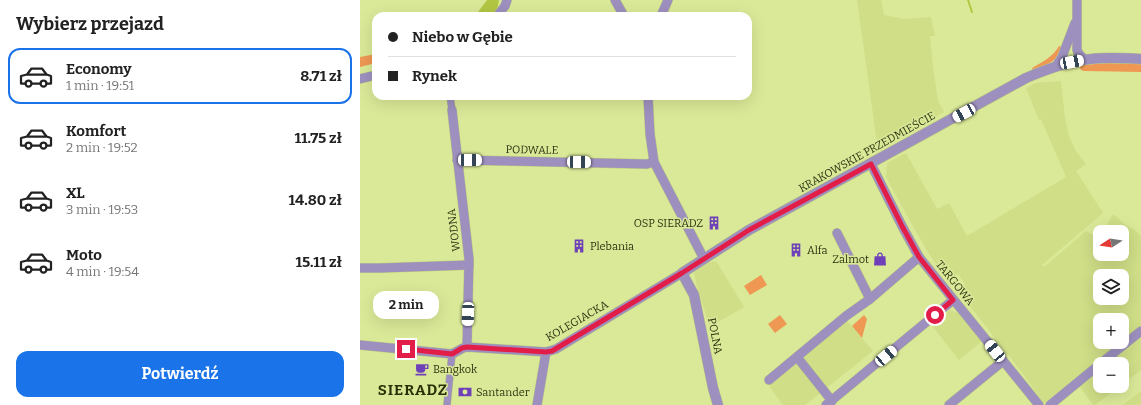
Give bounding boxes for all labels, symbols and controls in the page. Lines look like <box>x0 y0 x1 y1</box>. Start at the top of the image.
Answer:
text: Wybierz przejazd <box>16 13 164 35</box>
text: Niebo w Gębie <box>412 28 513 46</box>
car <box>1059 54 1085 70</box>
icon: car <box>18 58 54 94</box>
text: Economy <box>66 60 132 78</box>
text: 8.71 zł <box>300 67 342 85</box>
text: Rynek <box>412 67 457 85</box>
text: 1 min · 19:51 <box>66 78 134 93</box>
car <box>951 102 977 124</box>
street label: KRAKOWSKIE PRZEDMIEŚCIE <box>796 108 938 195</box>
icon: car <box>18 120 54 156</box>
text: Komfort <box>66 122 126 140</box>
text: 11.75 zł <box>294 129 342 147</box>
text: 2 min · 19:52 <box>66 140 138 155</box>
street label: PODWALE <box>506 143 559 157</box>
car <box>458 154 482 166</box>
car <box>567 156 591 168</box>
icon: car <box>18 182 54 218</box>
text: XL <box>66 184 85 202</box>
text: 14.80 zł <box>289 191 342 209</box>
text: 3 min · 19:53 <box>66 202 138 217</box>
street label: WODNA <box>445 208 463 252</box>
building icon: OSP SIERADZ <box>706 215 722 231</box>
place label: OSP SIERADZ <box>634 217 703 230</box>
north arrow <box>1093 225 1129 261</box>
map controls <box>1093 225 1129 393</box>
building icon: Plebania <box>571 238 587 254</box>
place label: Plebania <box>590 240 634 253</box>
building icon: Alfa <box>788 242 804 258</box>
icon: car <box>18 244 54 280</box>
place label: Alfa <box>807 244 828 257</box>
text: Moto <box>66 246 102 264</box>
shop icon: Zalmot <box>872 251 888 267</box>
text: 15.11 zł <box>296 253 342 271</box>
place label: Zalmot <box>832 253 869 266</box>
street label: TARGOWA <box>933 258 977 308</box>
text: 4 min · 19:54 <box>66 264 139 279</box>
button: layers <box>1093 269 1129 305</box>
callout: 2 min <box>373 291 439 319</box>
text: 2 min <box>389 297 423 312</box>
street label: KOLEGIACKA <box>544 298 611 344</box>
car <box>462 302 474 326</box>
route start <box>926 306 944 324</box>
button: + <box>1093 313 1129 349</box>
street label: POLNA <box>705 317 725 356</box>
car <box>983 338 1007 364</box>
route end <box>397 340 415 358</box>
car <box>873 344 899 368</box>
button: Potwierdź <box>16 351 344 397</box>
button: − <box>1093 357 1129 393</box>
cafe icon: Bangkok <box>414 361 430 377</box>
place label: Bangkok <box>433 363 478 376</box>
district label: SIERADZ <box>378 381 448 399</box>
bank icon: Santander <box>457 384 473 400</box>
place label: Santander <box>476 386 530 399</box>

